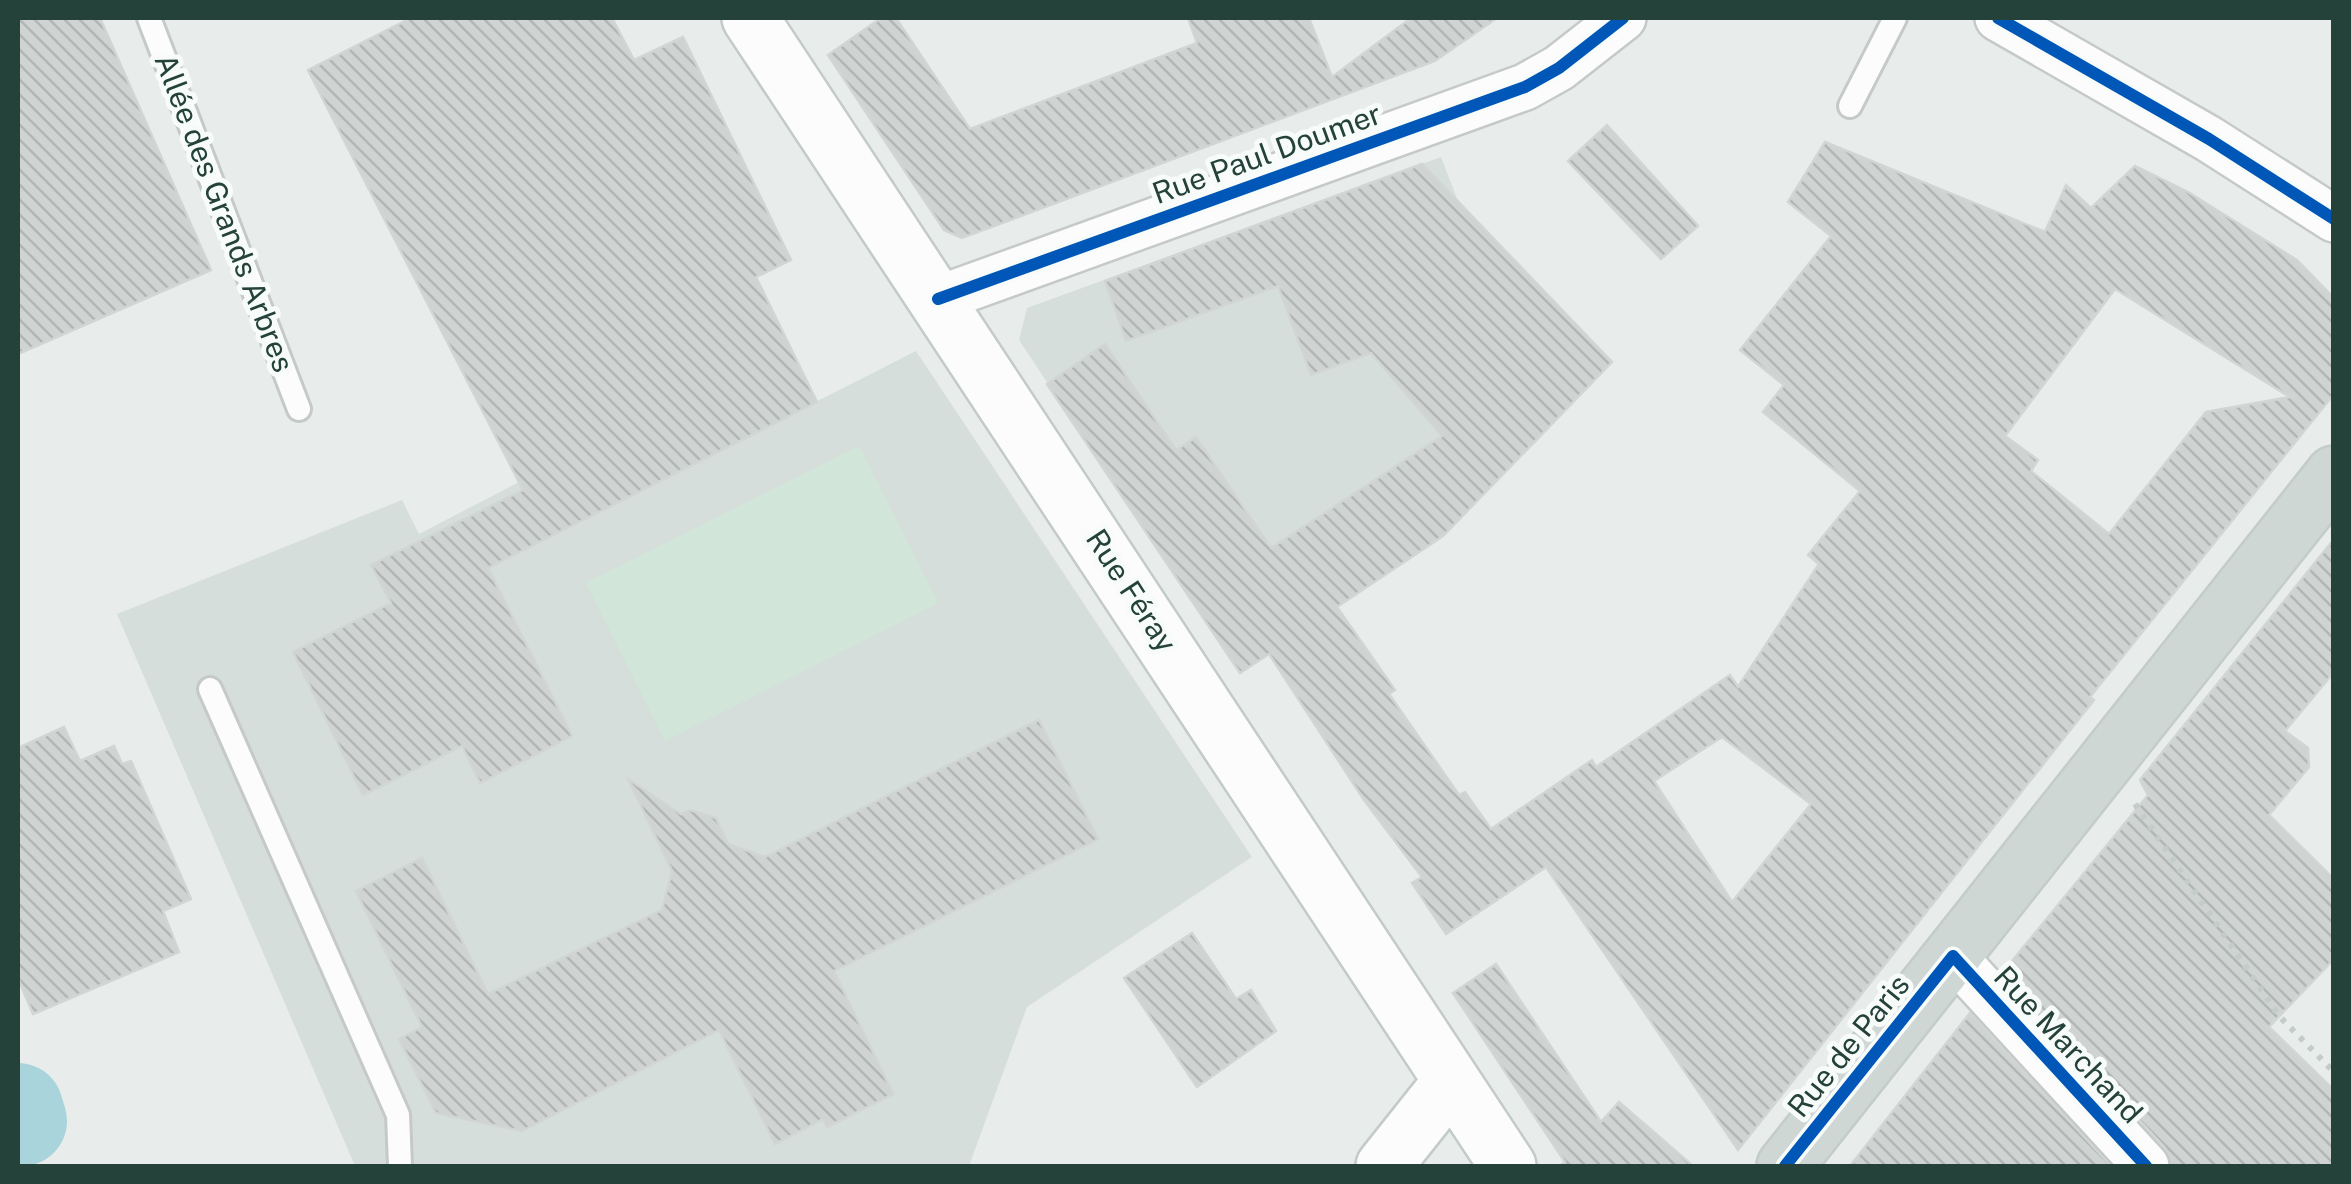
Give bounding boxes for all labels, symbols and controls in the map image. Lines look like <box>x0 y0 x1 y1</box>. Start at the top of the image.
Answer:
street label: Allée des Grands Arbres <box>148 48 302 377</box>
street label: Rue Paul Doumer <box>1147 95 1386 211</box>
street label: Rue Féray <box>1079 522 1185 659</box>
street label: Rue Marchand <box>1987 958 2151 1130</box>
street label: Rue de Paris <box>1780 967 1917 1124</box>

